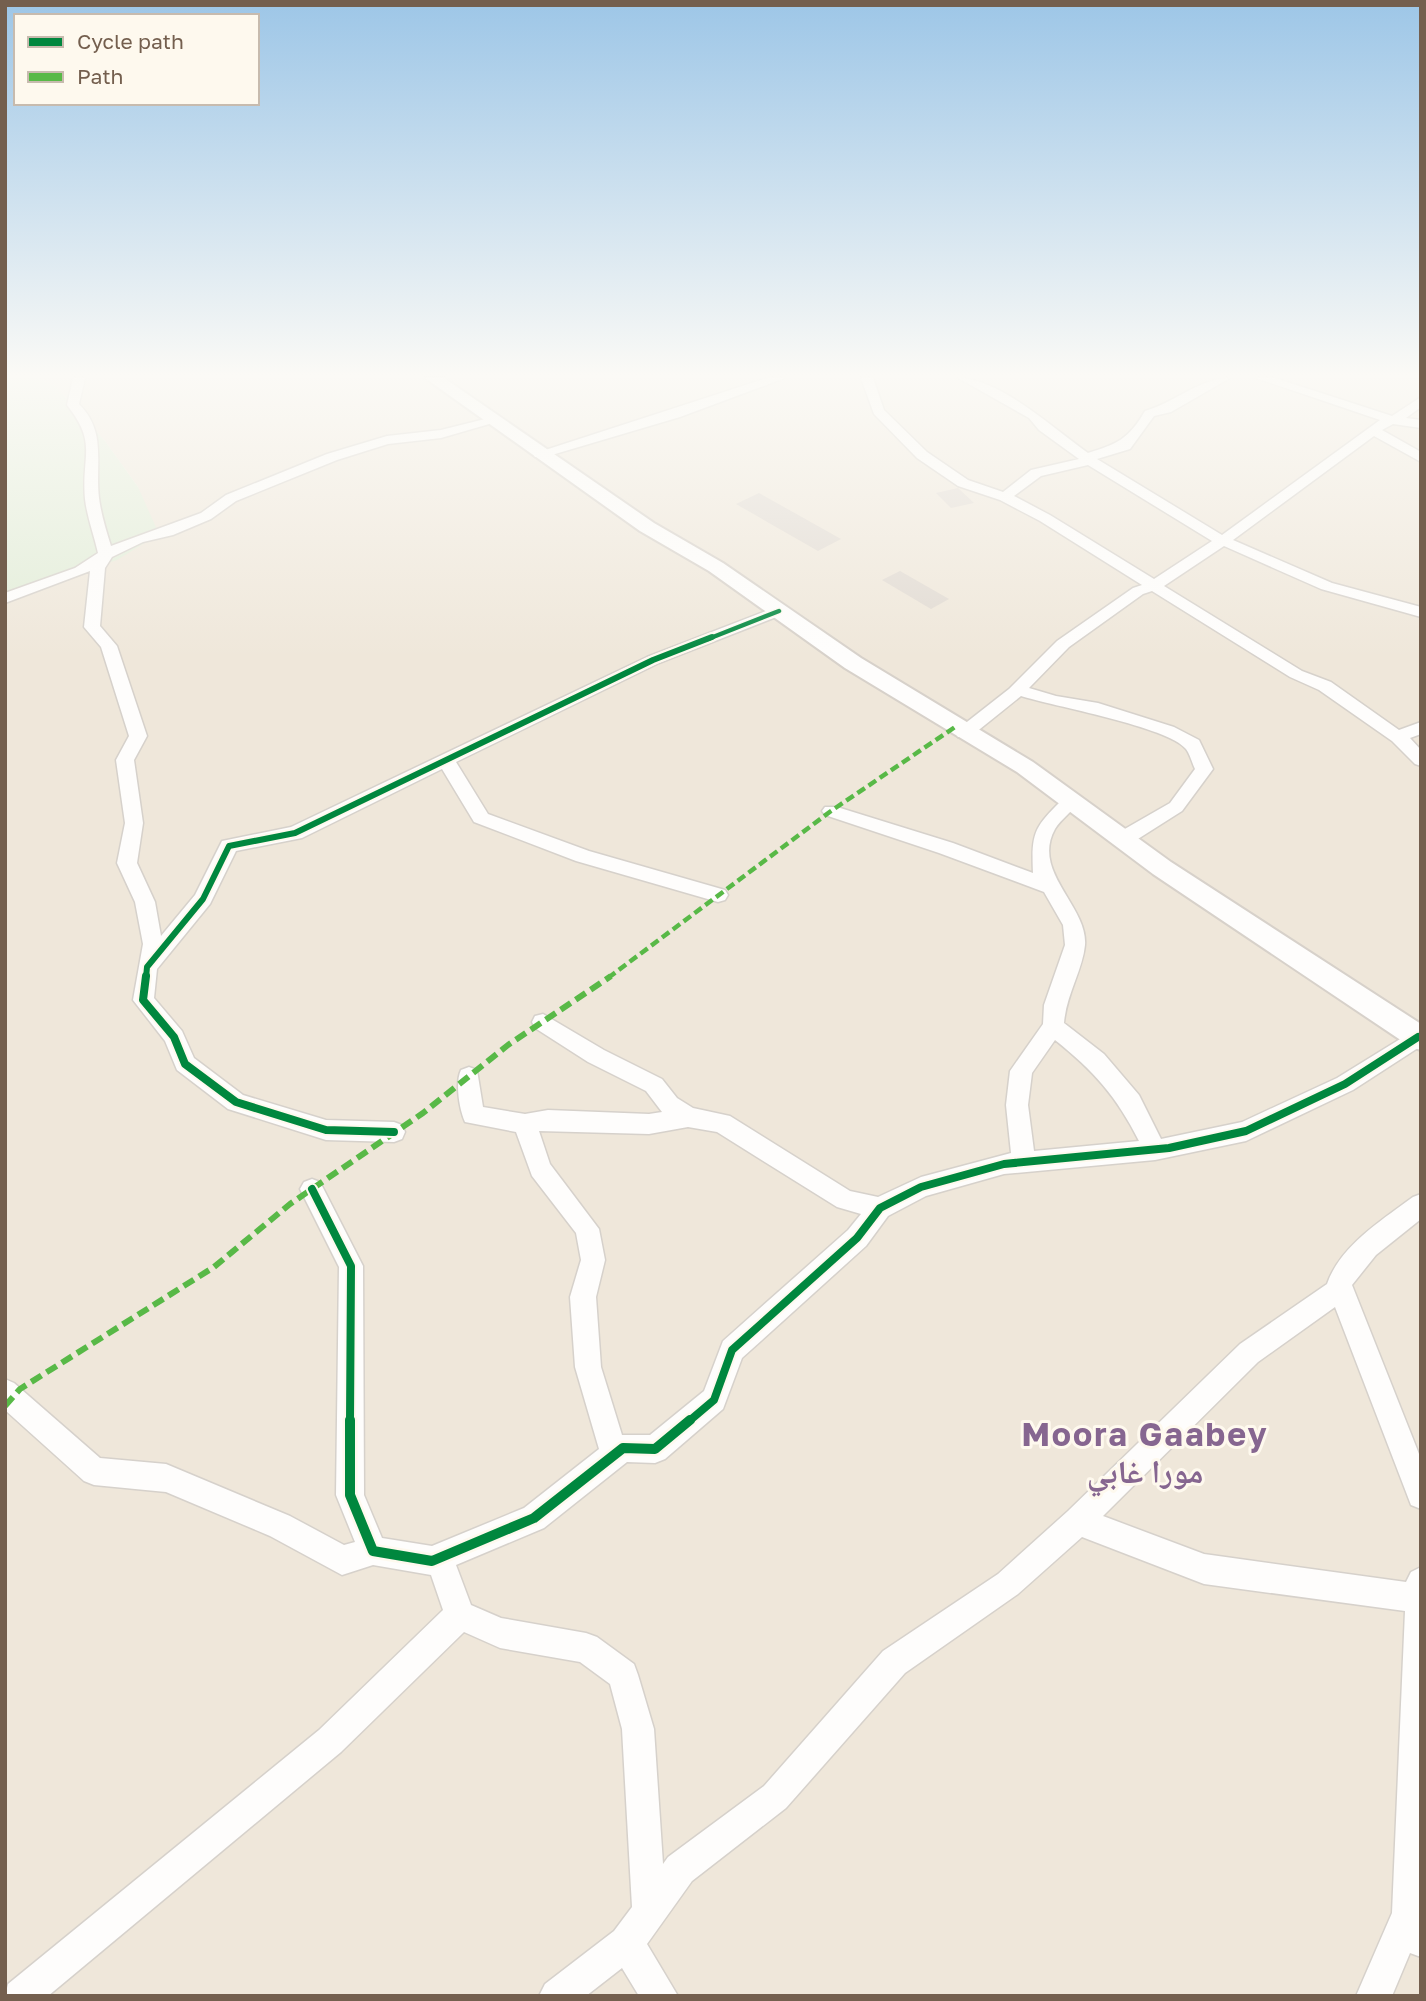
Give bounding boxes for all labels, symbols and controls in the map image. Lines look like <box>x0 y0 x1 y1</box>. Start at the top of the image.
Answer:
legend <box>14 14 259 105</box>
text: Cycle path <box>77 28 184 54</box>
text: Path <box>77 63 124 89</box>
district label: Moora Gaabey مورا غابي <box>1021 1415 1269 1497</box>

